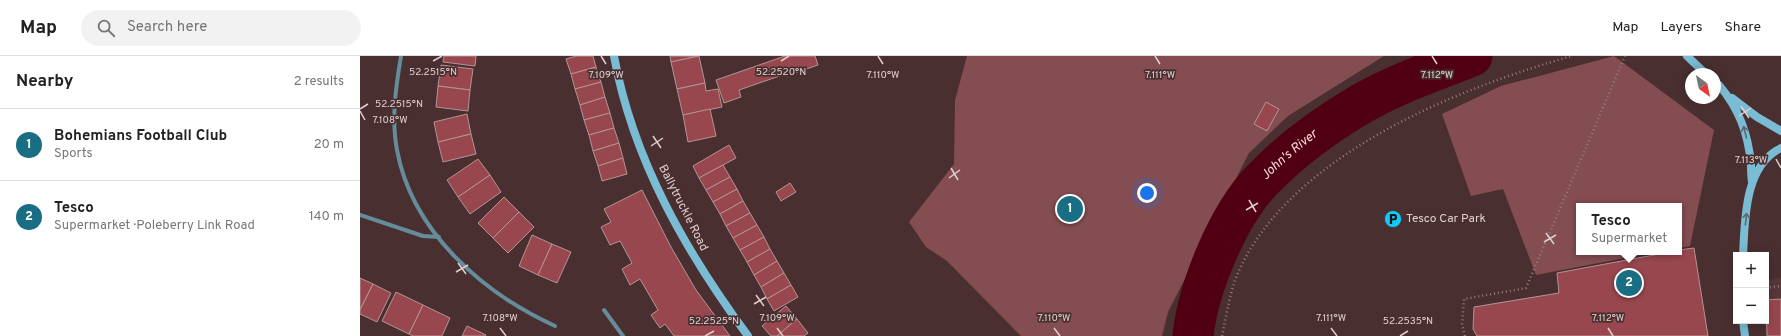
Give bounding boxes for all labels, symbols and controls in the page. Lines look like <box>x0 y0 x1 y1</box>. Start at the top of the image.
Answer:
search box <box>81 10 361 46</box>
text: Map <box>20 16 57 40</box>
icon: search <box>95 17 117 39</box>
text: Search here <box>127 18 207 37</box>
text: Map <box>1612 19 1638 36</box>
text: Layers <box>1660 19 1702 36</box>
text: Share <box>1724 19 1761 36</box>
text: 52.2515°N <box>409 66 457 79</box>
text: 52.2520°N <box>756 66 806 79</box>
north arrow <box>1685 68 1721 104</box>
text: 7.109°W <box>588 69 624 82</box>
text: 7.110°W <box>867 69 899 82</box>
text: 7.111°W <box>1145 69 1175 82</box>
text: 7.112°W <box>1421 69 1453 82</box>
text: Nearby <box>16 71 73 93</box>
text: 2 results <box>294 74 344 90</box>
text: 52.2515°N <box>375 98 423 111</box>
text: 7.108°W <box>372 114 408 127</box>
water label: John's River <box>1258 126 1322 184</box>
one-way arrow <box>1741 126 1749 139</box>
text: Bohemians Football Club <box>54 127 227 146</box>
text: 1 <box>26 137 32 153</box>
text: 20 m <box>314 137 344 153</box>
text: Sports <box>54 146 93 162</box>
text: 7.113°W <box>1735 154 1767 167</box>
street label: Ballytruckle Road <box>654 162 712 254</box>
your location <box>1137 183 1157 203</box>
pin: 1 <box>1057 194 1083 224</box>
text: Tesco <box>54 199 94 218</box>
popup <box>1576 203 1682 255</box>
text: 2 <box>25 209 33 225</box>
text: 140 m <box>309 209 344 225</box>
parking icon: Tesco Car Park <box>1383 209 1403 229</box>
place label: Tesco Car Park <box>1406 211 1486 227</box>
text: Tesco <box>1591 212 1631 231</box>
one-way arrow <box>1742 213 1750 226</box>
text: Supermarket · Poleberry Link Road <box>54 218 255 234</box>
text: Supermarket <box>1591 231 1667 247</box>
map controls <box>1733 252 1769 324</box>
button: + <box>1733 252 1769 288</box>
pin: 2 <box>1616 268 1642 298</box>
button: − <box>1733 288 1769 324</box>
text: 7.108°W <box>482 312 518 325</box>
text: 7.109°W <box>759 312 795 325</box>
text: 7.110°W <box>1038 312 1070 325</box>
text: 7.111°W <box>1316 312 1346 325</box>
text: 7.112°W <box>1592 312 1624 325</box>
text: 52.2525°N <box>689 315 739 328</box>
text: 52.2535°N <box>1383 315 1433 328</box>

